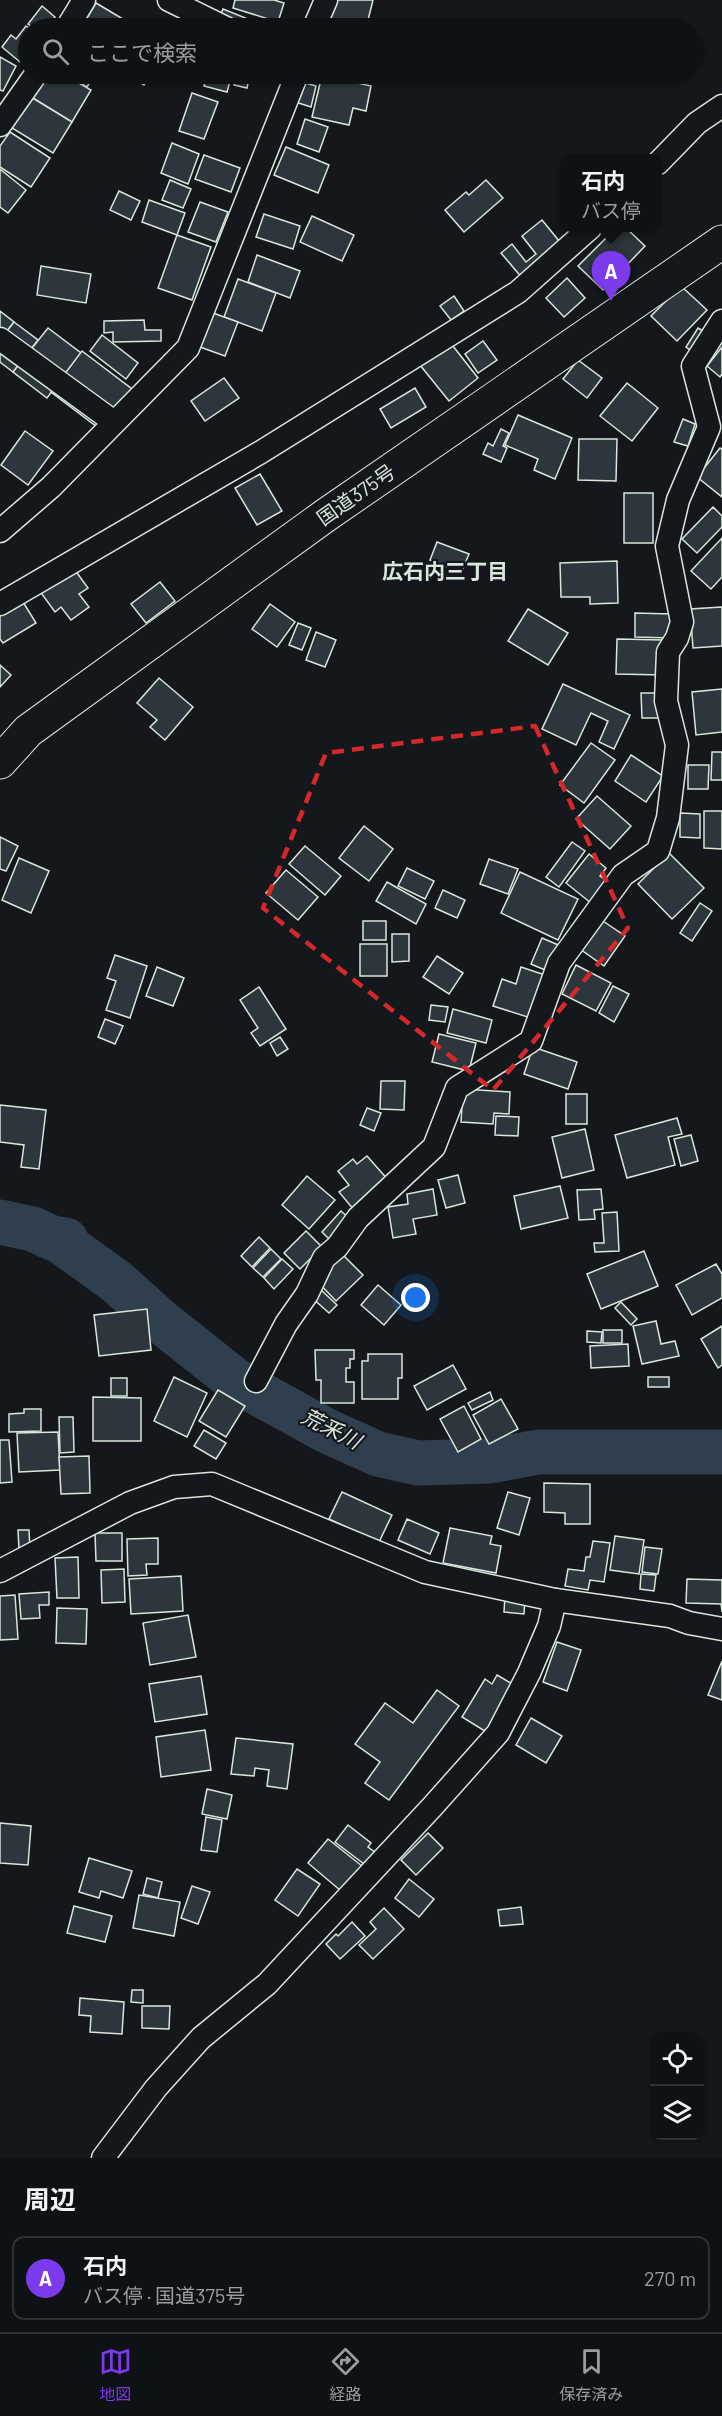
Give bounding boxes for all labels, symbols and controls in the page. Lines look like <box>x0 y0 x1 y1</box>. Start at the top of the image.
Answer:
search box <box>18 18 704 84</box>
icon: search <box>39 35 72 68</box>
text: ここで検索 <box>87 39 197 65</box>
popup <box>560 154 662 232</box>
text: 石内 <box>581 167 625 193</box>
text: バス停 <box>581 198 641 222</box>
pin: A <box>592 252 630 301</box>
street label: 国道375号 <box>312 459 399 530</box>
district label: 広石内三丁目 <box>382 558 508 583</box>
your location <box>401 1283 430 1312</box>
water label: 荒釆川 <box>298 1402 367 1454</box>
map controls <box>650 2032 704 2140</box>
button: locate <box>650 2032 704 2086</box>
button: layers <box>650 2086 704 2140</box>
text: 周辺 <box>24 2183 76 2214</box>
text: 石内 <box>83 2252 127 2278</box>
text: A <box>39 2266 52 2290</box>
text: 270 m <box>644 2266 696 2290</box>
text: バス停 · 国道375号 <box>83 2283 245 2307</box>
tab: 地図 <box>99 2345 132 2405</box>
tab: 経路 <box>329 2345 362 2405</box>
tab: 保存済み <box>559 2345 623 2405</box>

